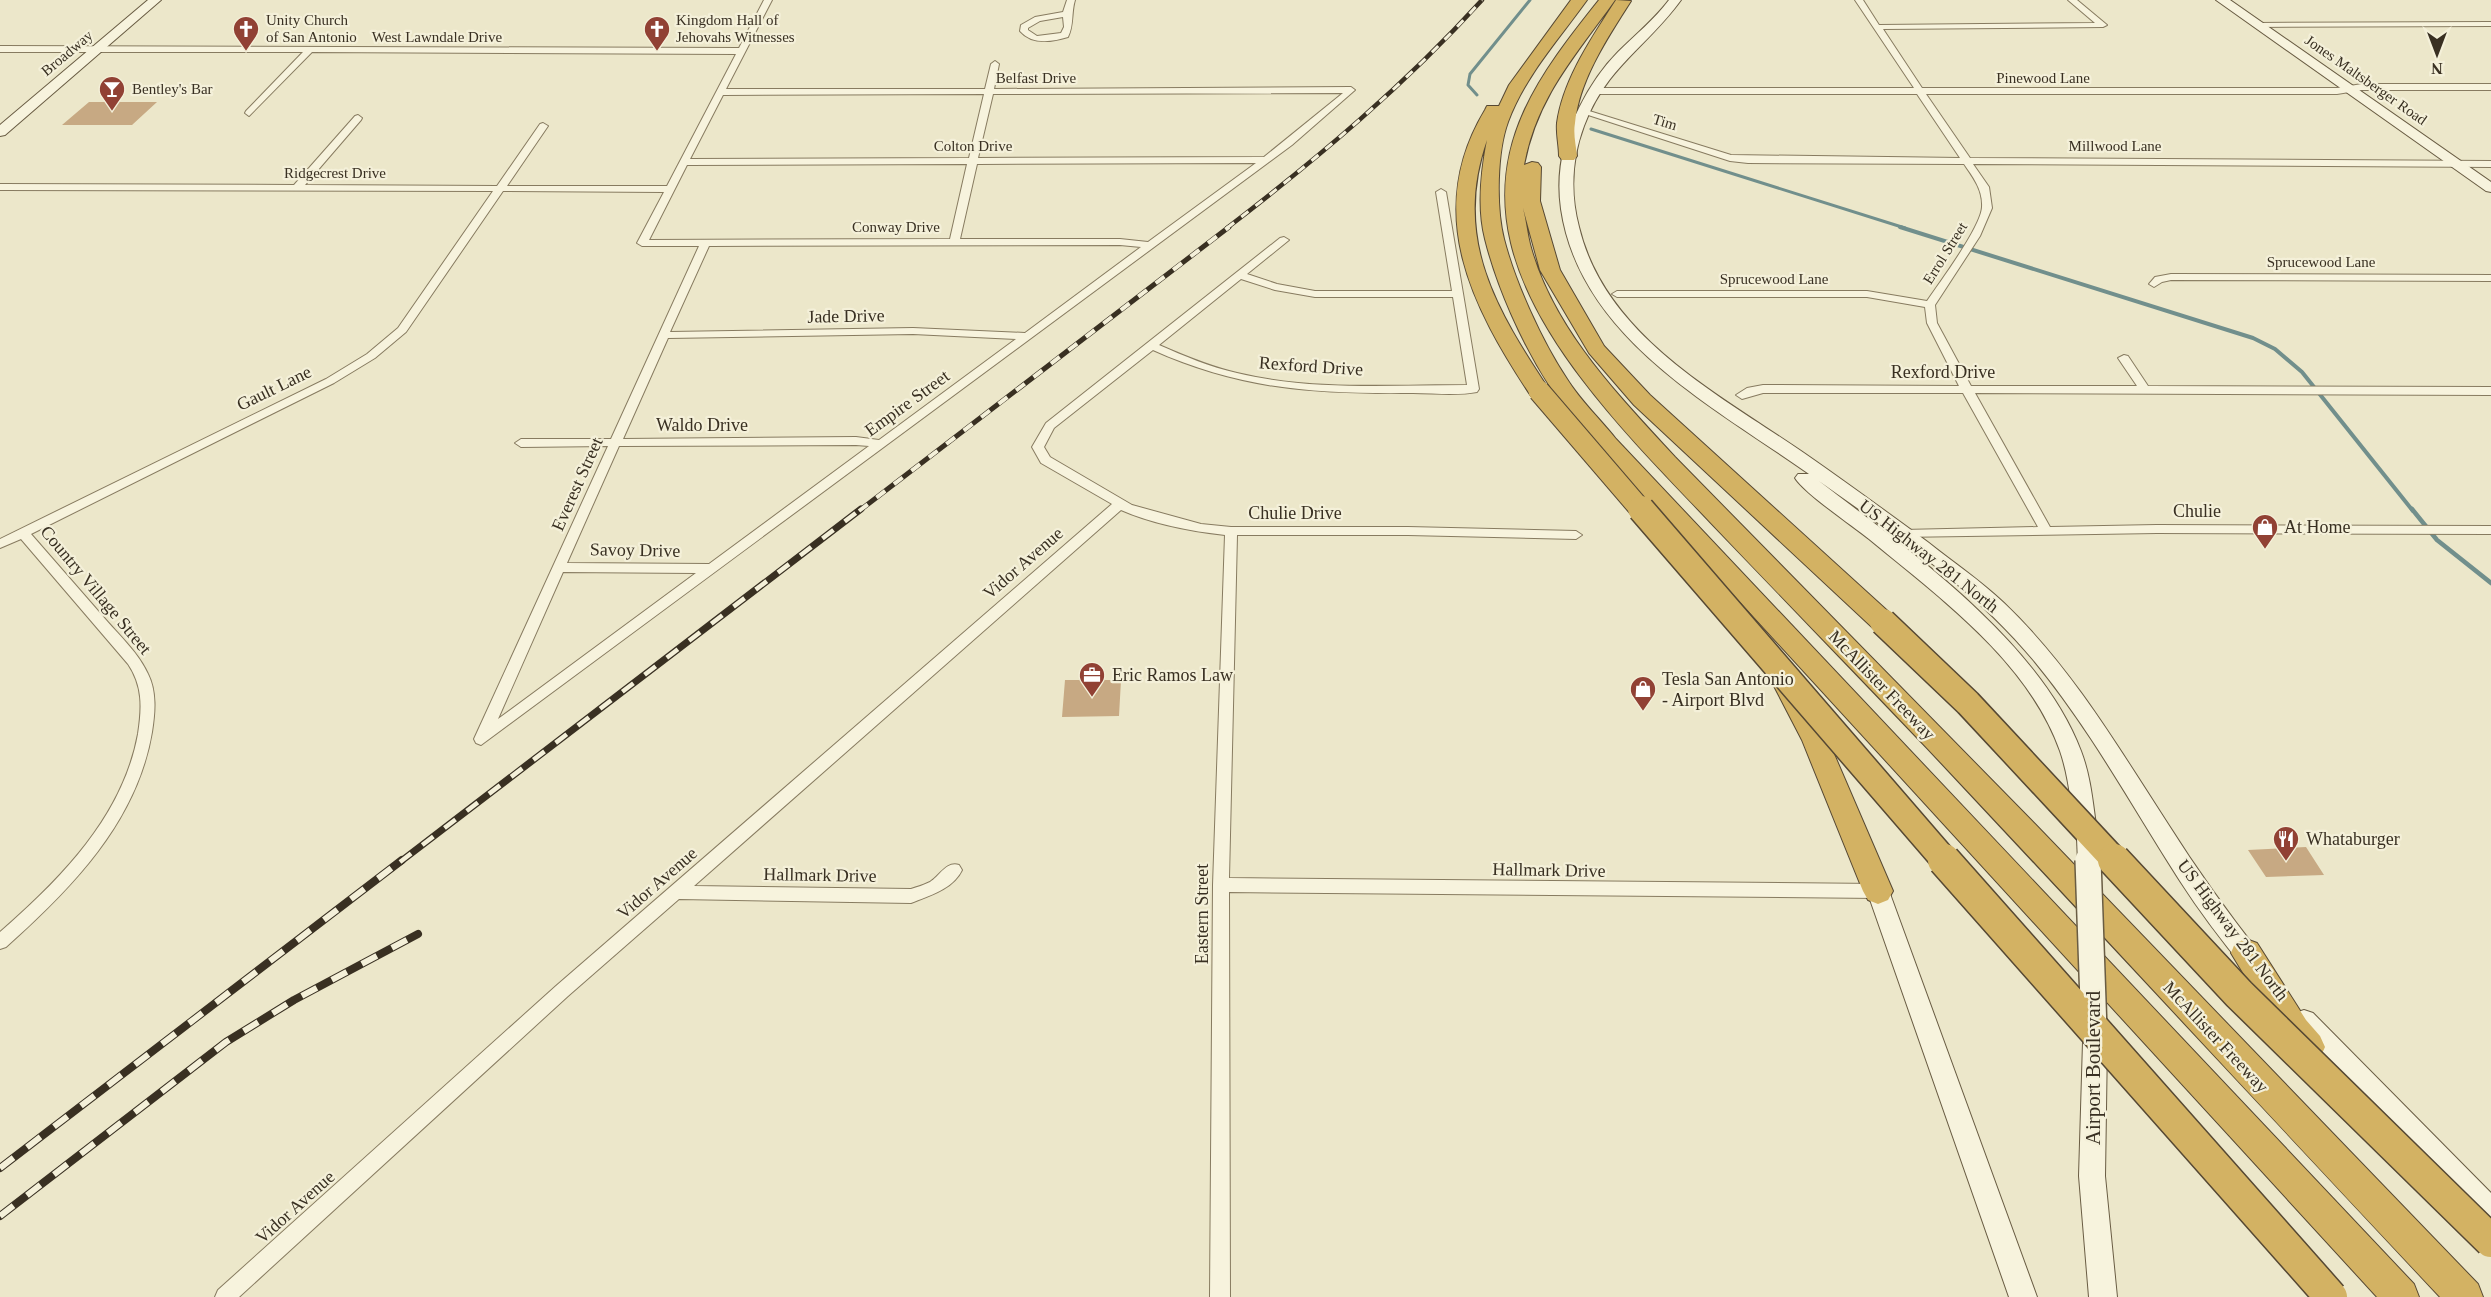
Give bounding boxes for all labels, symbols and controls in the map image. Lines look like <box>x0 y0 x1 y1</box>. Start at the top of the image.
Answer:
place label: Unity Church of San Antonio <box>266 12 357 45</box>
place label: Kingdom Hall of Jehovahs Witnesses <box>676 12 795 45</box>
church icon: Unity Church of San Antonio <box>231 14 261 52</box>
church icon: Kingdom Hall of Jehovahs Witnesses <box>642 14 672 52</box>
north arrow <box>2407 24 2467 84</box>
street label: Broadway <box>38 27 96 79</box>
street label: West Lawndale Drive <box>372 29 503 45</box>
street label: Jones Maltsberger Road <box>2302 32 2430 128</box>
text: N <box>2431 60 2443 77</box>
street label: Belfast Drive <box>996 70 1077 86</box>
street label: Pinewood Lane <box>1996 70 2090 86</box>
bar icon: Bentley's Bar <box>97 74 127 112</box>
place label: Bentley's Bar <box>132 81 213 97</box>
street label: Tim <box>1651 111 1679 133</box>
street label: Colton Drive <box>934 138 1013 154</box>
street label: Millwood Lane <box>2069 138 2162 154</box>
street label: Ridgecrest Drive <box>284 165 386 181</box>
street label: Conway Drive <box>852 219 940 235</box>
street label: Errol Street <box>1920 219 1971 287</box>
street label: Sprucewood Lane <box>2267 254 2376 270</box>
street label: Sprucewood Lane <box>1720 271 1829 287</box>
street label: Jade Drive <box>807 305 885 327</box>
street label: Rexford Drive <box>1258 352 1364 380</box>
street label: Gault Lane <box>233 361 315 415</box>
street label: Rexford Drive <box>1891 362 1995 382</box>
street label: Empire Street <box>861 366 953 440</box>
street label: Waldo Drive <box>656 415 748 435</box>
street label: Everest Street <box>547 434 607 534</box>
street label: US Highway 281 North <box>1855 495 2003 617</box>
street label: Chulie <box>2173 501 2221 521</box>
street label: Chulie Drive <box>1248 503 1342 523</box>
shop icon: At Home <box>2250 512 2280 550</box>
place label: At Home <box>2284 517 2351 537</box>
street label: Country Village Street <box>36 522 156 658</box>
street label: Vidor Avenue <box>979 523 1067 603</box>
street label: Savoy Drive <box>590 539 680 561</box>
street label: McAllister Freeway <box>1825 626 1939 744</box>
office icon: Eric Ramos Law <box>1077 660 1107 698</box>
place label: Eric Ramos Law <box>1112 665 1233 685</box>
place label: Tesla San Antonio - Airport Blvd <box>1662 669 1794 710</box>
shop icon: Tesla San Antonio - Airport Blvd <box>1628 674 1658 712</box>
restaurant icon: Whataburger <box>2271 824 2301 862</box>
place label: Whataburger <box>2306 829 2400 849</box>
street label: Vidor Avenue <box>613 843 701 923</box>
street label: US Highway 281 North <box>2173 855 2293 1005</box>
street label: Hallmark Drive <box>1492 859 1606 881</box>
street label: Hallmark Drive <box>763 864 877 886</box>
street label: Eastern Street <box>1192 864 1212 964</box>
street label: McAllister Freeway <box>2159 977 2273 1097</box>
street label: Airport Boulevard <box>2081 990 2105 1145</box>
street label: Vidor Avenue <box>251 1166 339 1248</box>

